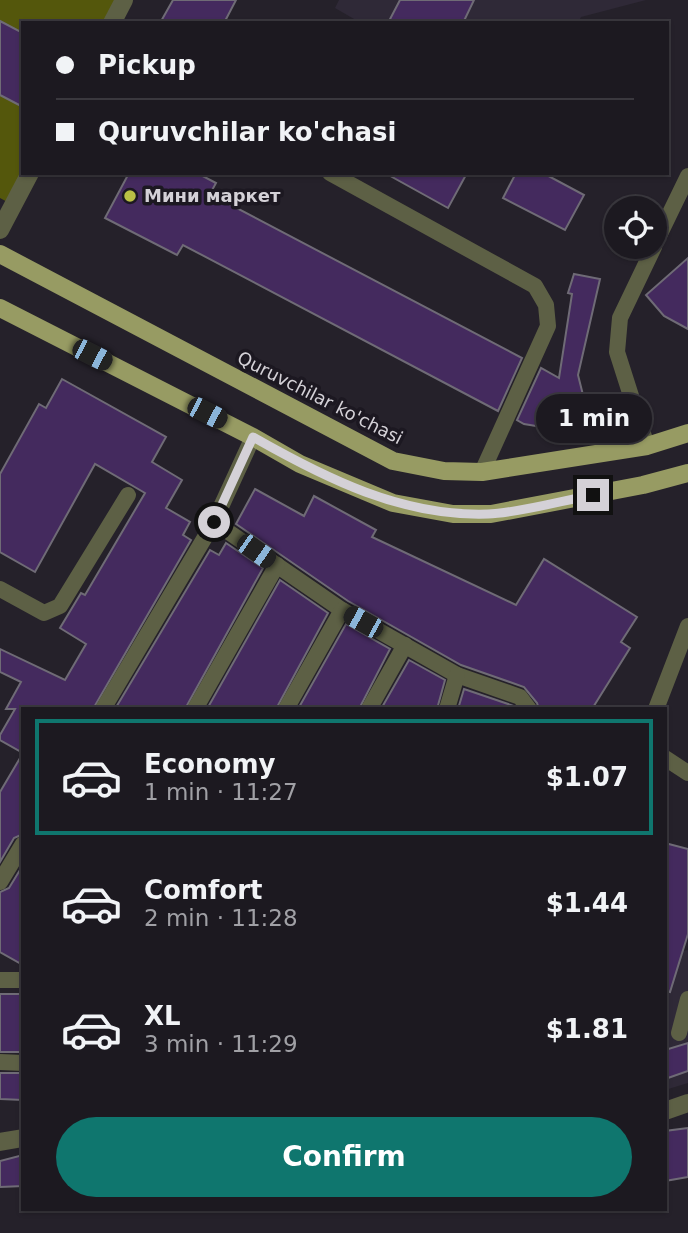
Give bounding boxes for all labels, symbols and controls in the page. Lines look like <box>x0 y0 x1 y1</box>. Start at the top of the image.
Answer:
text: Pickup <box>98 50 196 80</box>
text: Quruvchilar ko'chasi <box>98 117 396 147</box>
place label: Мини маркет <box>144 185 281 206</box>
marker: Мини маркет <box>122 188 138 204</box>
map controls <box>604 196 667 259</box>
button: locate <box>604 196 667 259</box>
car <box>69 336 116 374</box>
street label: Quruvchilar ko'chasi <box>234 347 407 448</box>
callout: 1 min <box>535 393 651 442</box>
car <box>184 394 231 432</box>
text: 1 min <box>558 405 630 431</box>
route end <box>577 479 609 511</box>
route start <box>198 506 230 538</box>
car <box>233 530 280 572</box>
car <box>340 603 387 641</box>
icon: car <box>60 746 123 809</box>
text: Economy <box>144 749 275 779</box>
text: $1.07 <box>546 762 628 792</box>
text: 1 min · 11:27 <box>144 779 298 805</box>
icon: car <box>60 872 123 935</box>
text: Comfort <box>144 875 262 905</box>
text: $1.44 <box>546 888 628 918</box>
text: 2 min · 11:28 <box>144 905 298 931</box>
icon: car <box>60 998 123 1061</box>
text: XL <box>144 1001 181 1031</box>
text: $1.81 <box>546 1014 628 1044</box>
text: 3 min · 11:29 <box>144 1031 298 1057</box>
button: Confirm <box>56 1117 632 1197</box>

